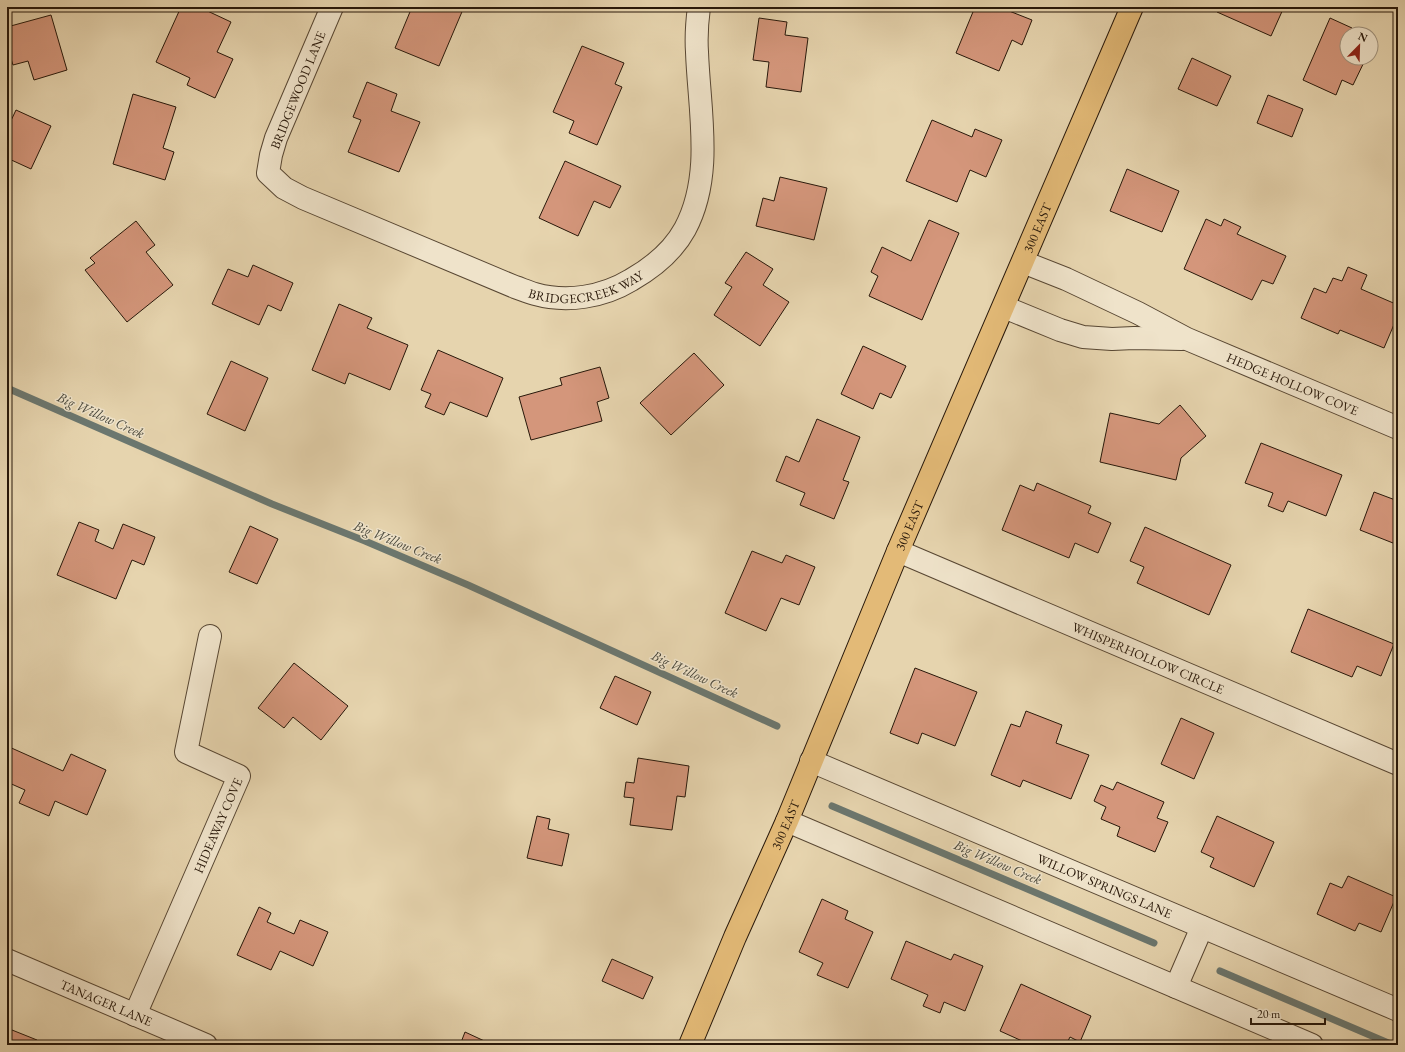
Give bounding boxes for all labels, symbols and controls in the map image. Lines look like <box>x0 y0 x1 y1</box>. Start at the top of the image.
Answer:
north arrow <box>1339 26 1379 66</box>
street label: BRIDGEWOOD LANE <box>267 28 329 152</box>
text: N <box>1356 29 1370 45</box>
street label: 300 EAST <box>1019 200 1055 255</box>
street label: BRIDGECREEK WAY <box>527 265 647 307</box>
street label: HEDGE HOLLOW COVE <box>1224 348 1361 419</box>
water label: Big Willow Creek <box>54 387 148 442</box>
street label: 300 EAST <box>891 498 927 553</box>
water label: Big Willow Creek <box>350 516 445 568</box>
street label: WHISPERHOLLOW CIRCLE <box>1070 618 1227 697</box>
water label: Big Willow Creek <box>648 646 742 702</box>
street label: HIDEAWAY COVE <box>189 775 246 876</box>
street label: 300 EAST <box>767 797 803 852</box>
water label: Big Willow Creek <box>951 835 1045 889</box>
street label: WILLOW SPRINGS LANE <box>1035 849 1175 922</box>
street label: TANAGER LANE <box>58 975 155 1030</box>
scale bar <box>1251 1000 1325 1026</box>
text: 20 m <box>1257 1006 1281 1022</box>

